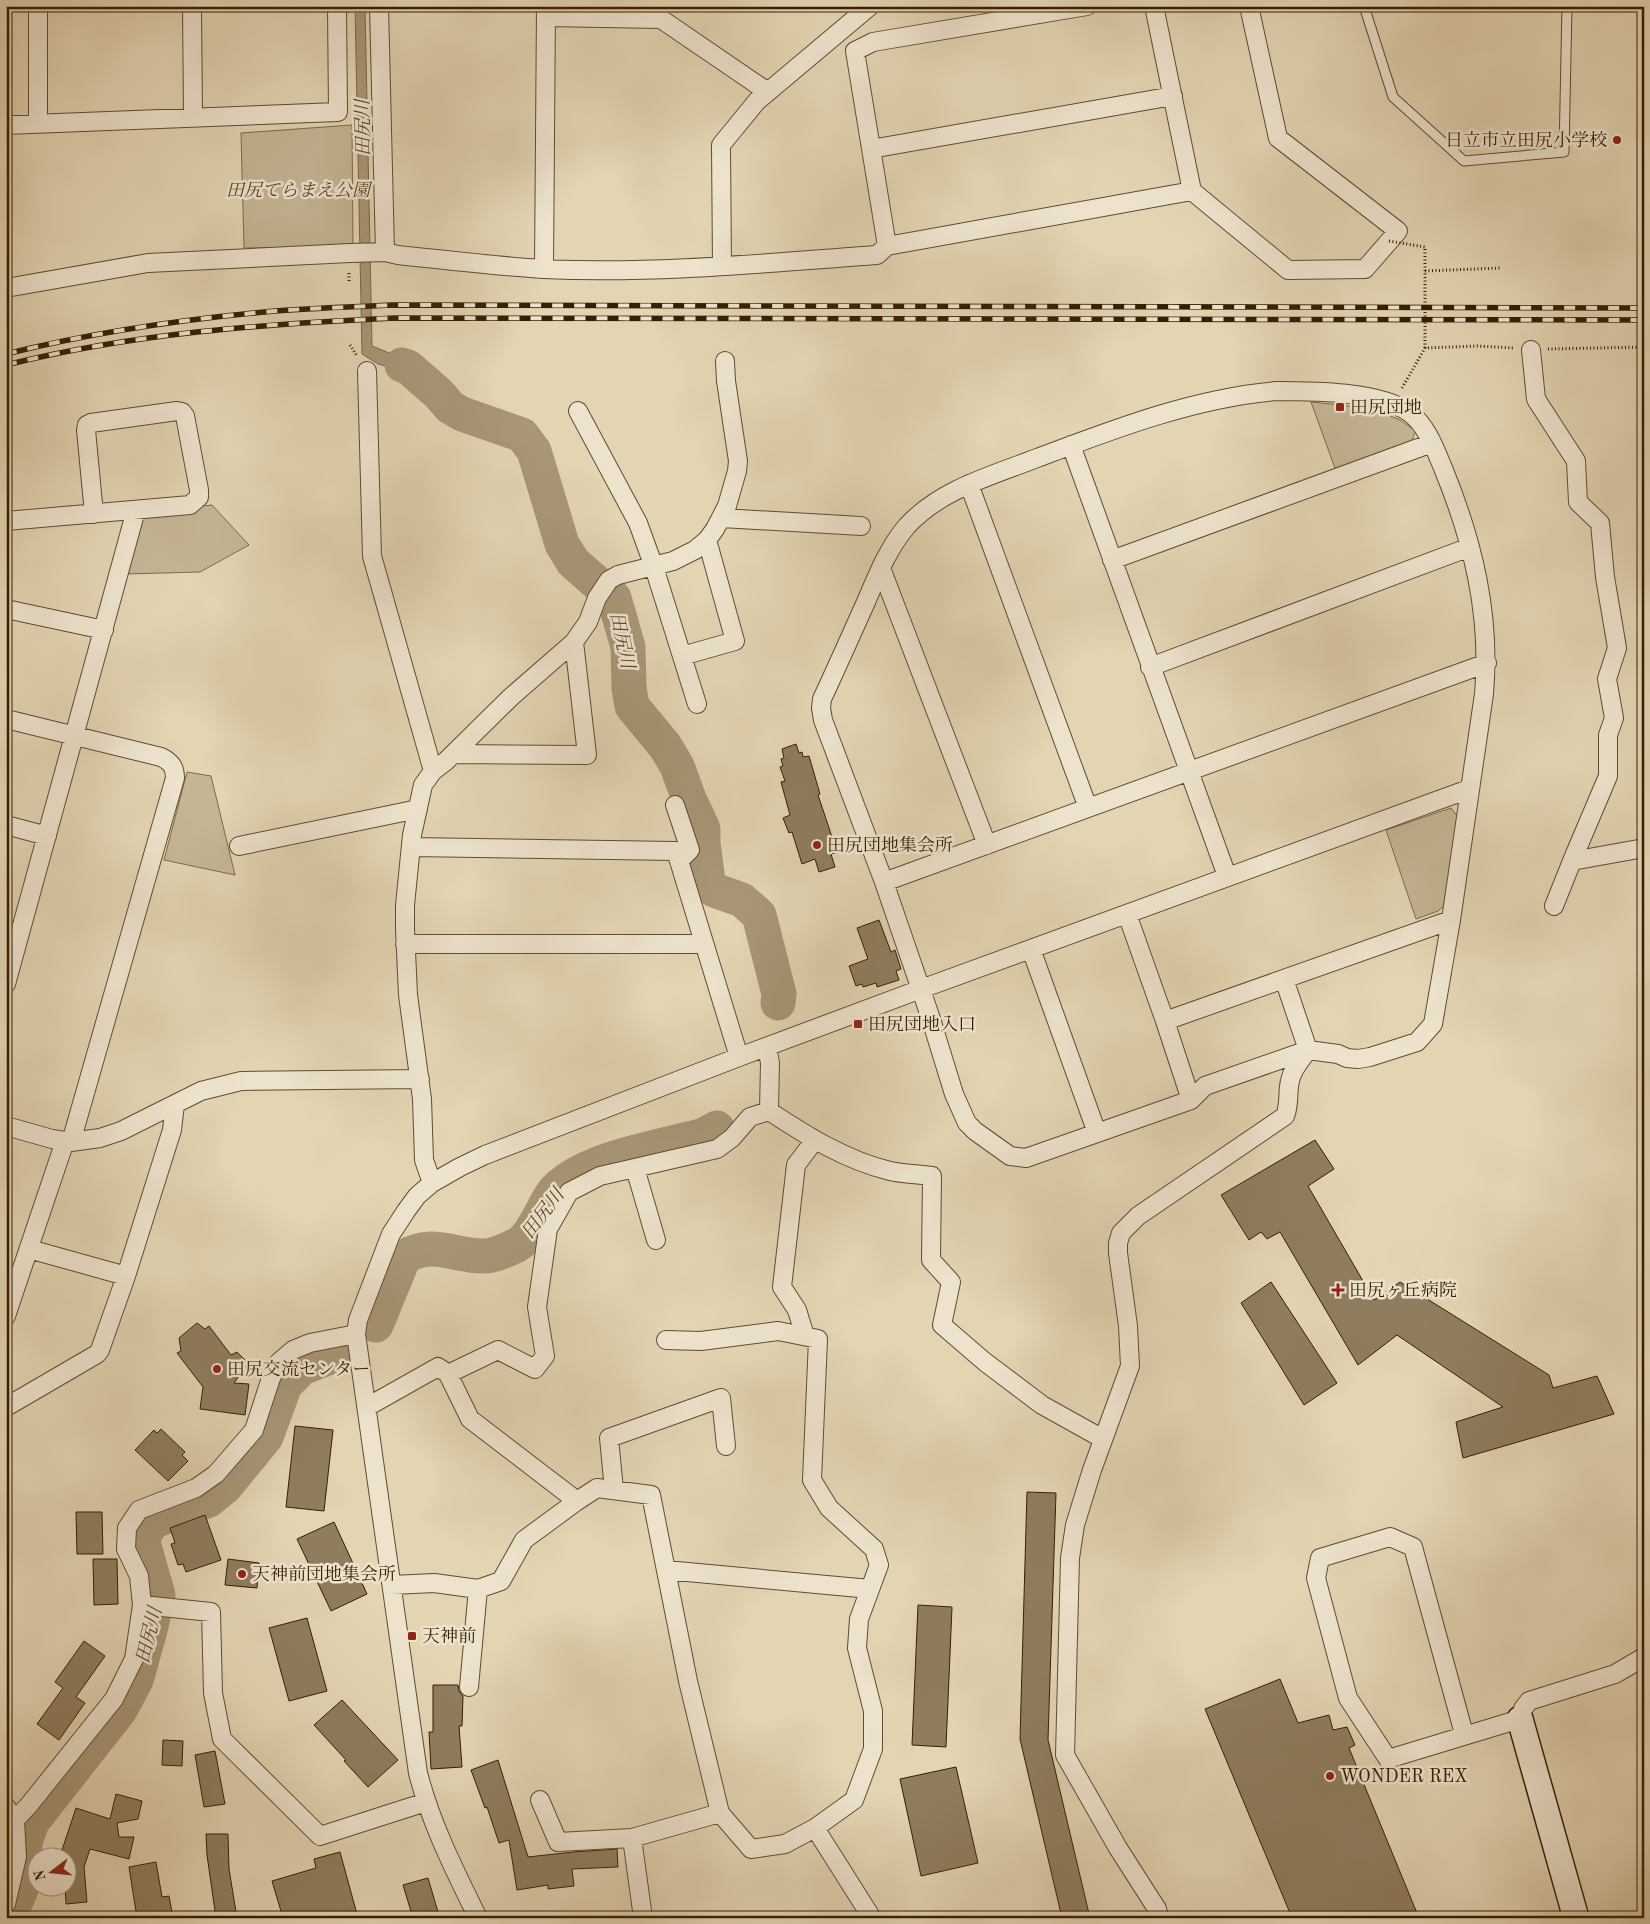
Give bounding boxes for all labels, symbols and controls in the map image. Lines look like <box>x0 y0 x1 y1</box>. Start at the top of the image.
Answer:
water label: 田尻川 <box>352 97 374 157</box>
place label: 日立市立田尻小学校 <box>1445 130 1607 150</box>
marker: 日立市立田尻小学校 <box>1611 134 1623 146</box>
park label: 田尻てらまえ公園 <box>226 181 373 200</box>
place label: 田尻団地 <box>1350 397 1422 417</box>
marker: 田尻団地 <box>1334 401 1346 413</box>
water label: 田尻川 <box>605 610 638 672</box>
place label: 田尻団地集会所 <box>827 835 953 855</box>
marker: 田尻団地集会所 <box>811 839 823 851</box>
place label: 田尻団地入口 <box>868 1014 976 1034</box>
marker: 田尻団地入口 <box>852 1018 864 1030</box>
water label: 田尻川 <box>518 1183 570 1243</box>
place label: 田尻ヶ丘病院 <box>1349 1280 1457 1300</box>
marker: 田尻ヶ丘病院 <box>1331 1283 1345 1297</box>
place label: 田尻交流センター <box>227 1359 370 1379</box>
marker: 田尻交流センター <box>211 1363 223 1375</box>
place label: 天神前団地集会所 <box>252 1564 396 1584</box>
marker: 天神前団地集会所 <box>236 1568 248 1580</box>
water label: 田尻川 <box>132 1603 167 1666</box>
place label: 天神前 <box>422 1626 476 1646</box>
marker: 天神前 <box>406 1630 418 1642</box>
place label: WONDER REX <box>1340 1768 1468 1786</box>
marker: WONDER REX <box>1324 1770 1336 1782</box>
north arrow <box>28 1846 78 1896</box>
text: N <box>32 1868 49 1882</box>

